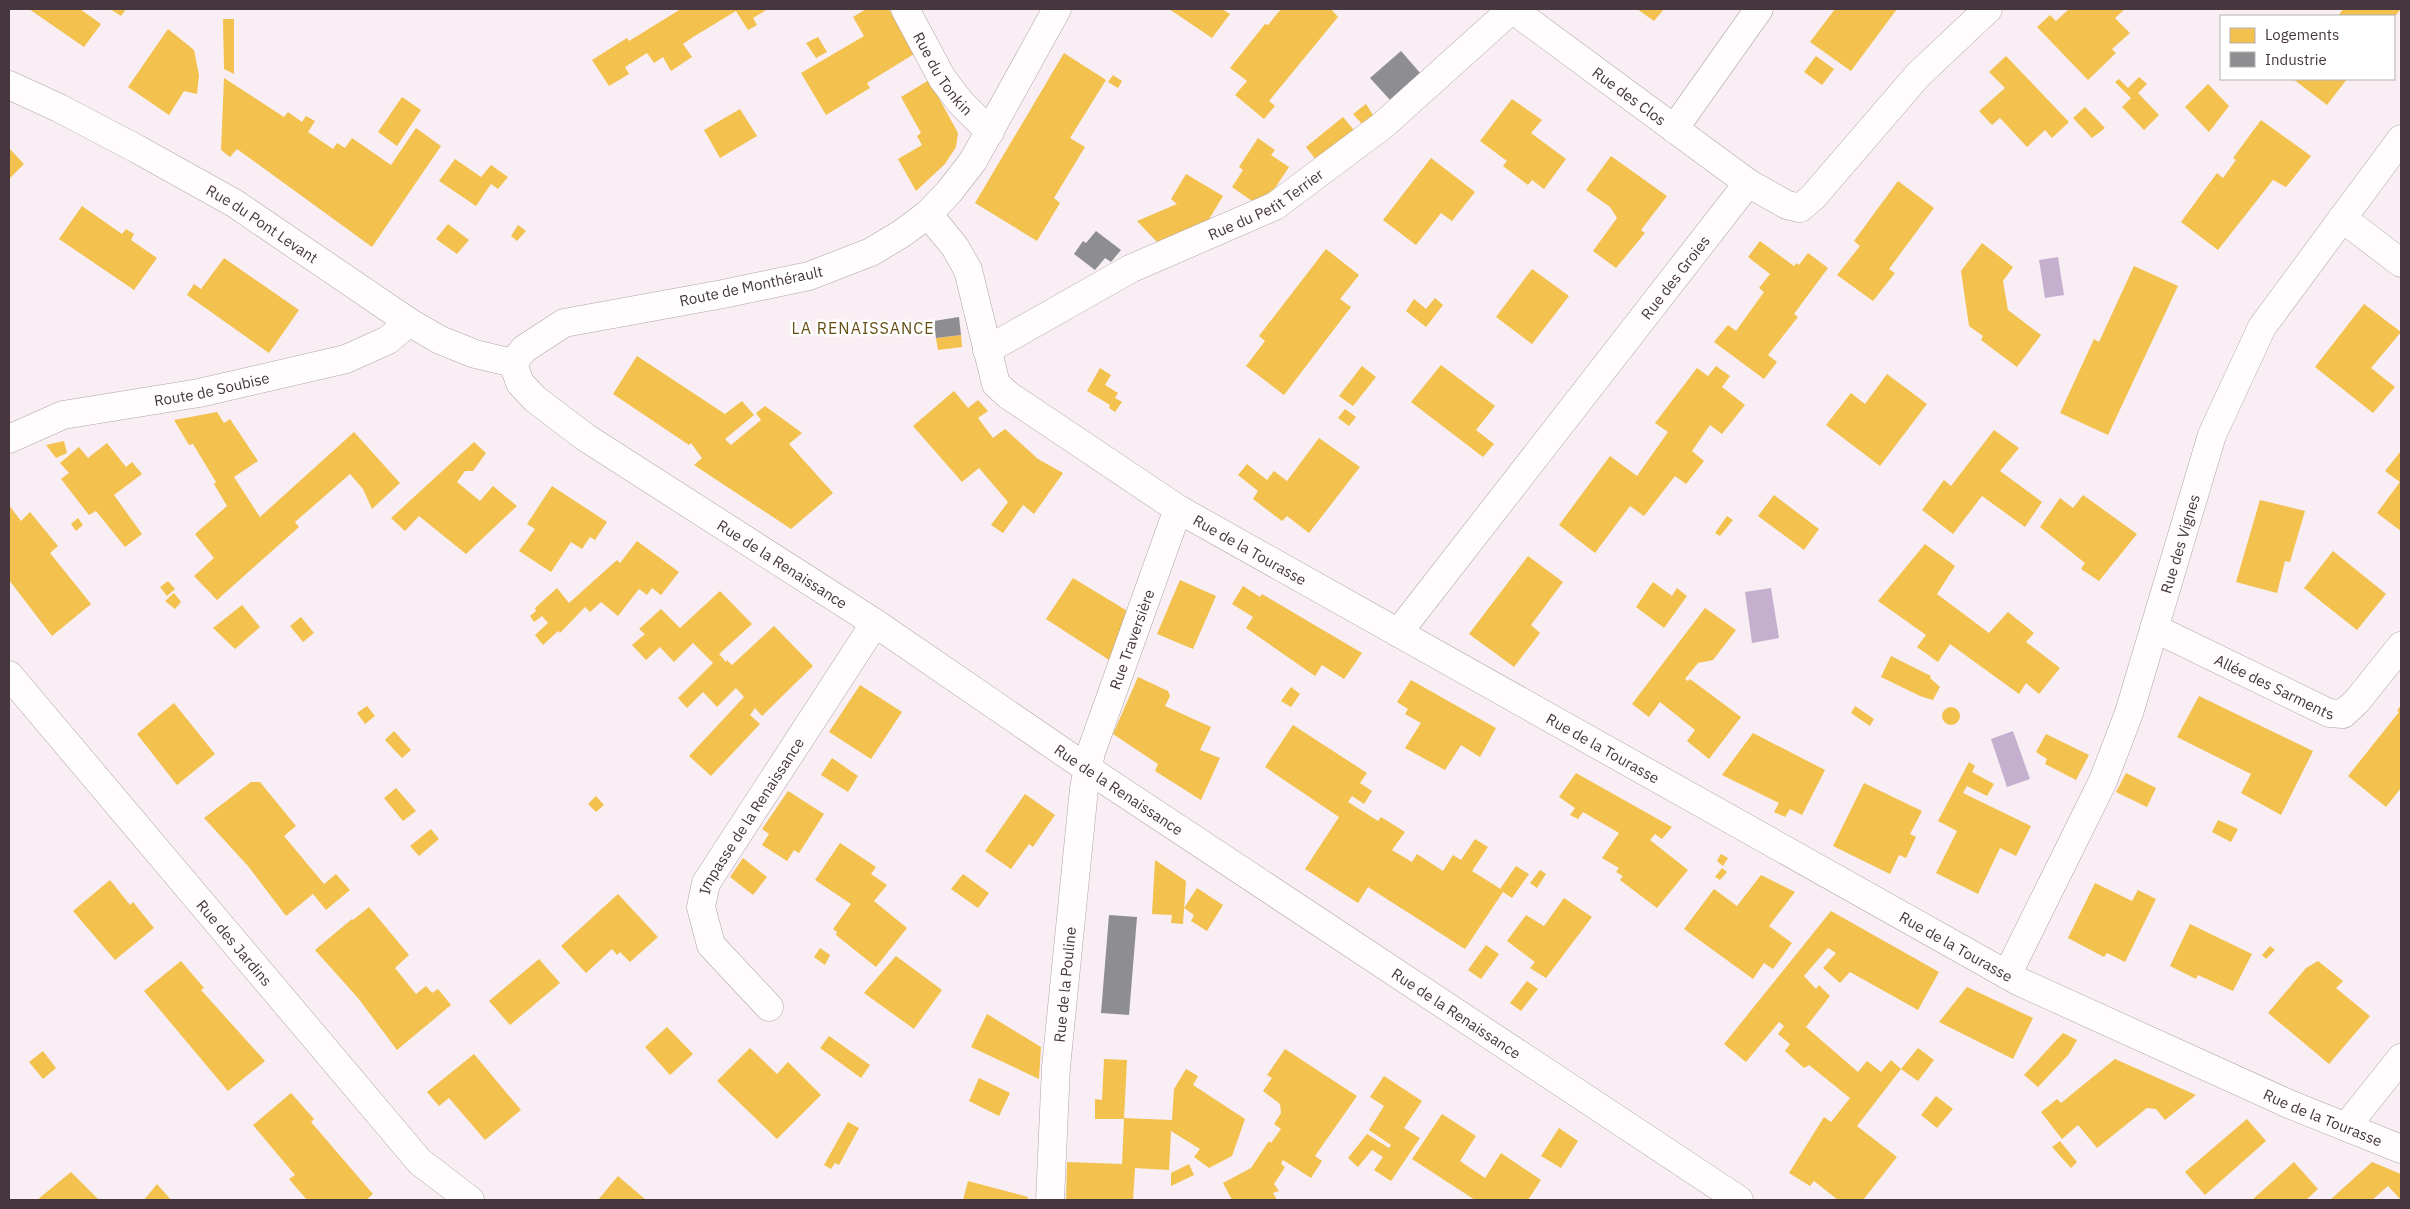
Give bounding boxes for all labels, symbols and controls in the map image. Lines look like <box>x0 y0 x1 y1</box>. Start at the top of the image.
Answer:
legend <box>2220 15 2395 80</box>
text: Logements <box>2265 25 2339 44</box>
street label: Rue du Tonkin <box>910 29 977 119</box>
text: Industrie <box>2265 50 2327 69</box>
street label: Rue des Clos <box>1589 62 1670 129</box>
street label: Rue du Petit Terrier <box>1205 164 1327 244</box>
street label: Rue du Pont Levant <box>203 180 322 267</box>
street label: Rue des Groies <box>1636 231 1714 323</box>
street label: Route de Monthérault <box>678 262 824 310</box>
district label: LA RENAISSANCE <box>791 318 935 338</box>
street label: Route de Soubise <box>152 368 271 410</box>
street label: Rue des Vignes <box>2156 492 2203 596</box>
street label: Rue de la Tourasse <box>1190 510 1310 589</box>
street label: Rue de la Renaissance <box>714 515 851 612</box>
street label: Rue Traversière <box>1105 586 1158 692</box>
street label: Allée des Sarments <box>2212 650 2334 723</box>
street label: Rue de la Tourasse <box>1543 708 1663 787</box>
street label: Impasse de la Renaissance <box>694 734 808 896</box>
street label: Rue de la Renaissance <box>1051 739 1187 839</box>
street label: Rue des Jardins <box>193 895 277 990</box>
street label: Rue de la Tourasse <box>1896 907 2016 986</box>
street label: Rue de la Pouline <box>1049 926 1080 1043</box>
street label: Rue de la Renaissance <box>1388 963 1525 1063</box>
street label: Rue de la Tourasse <box>2260 1084 2385 1150</box>

